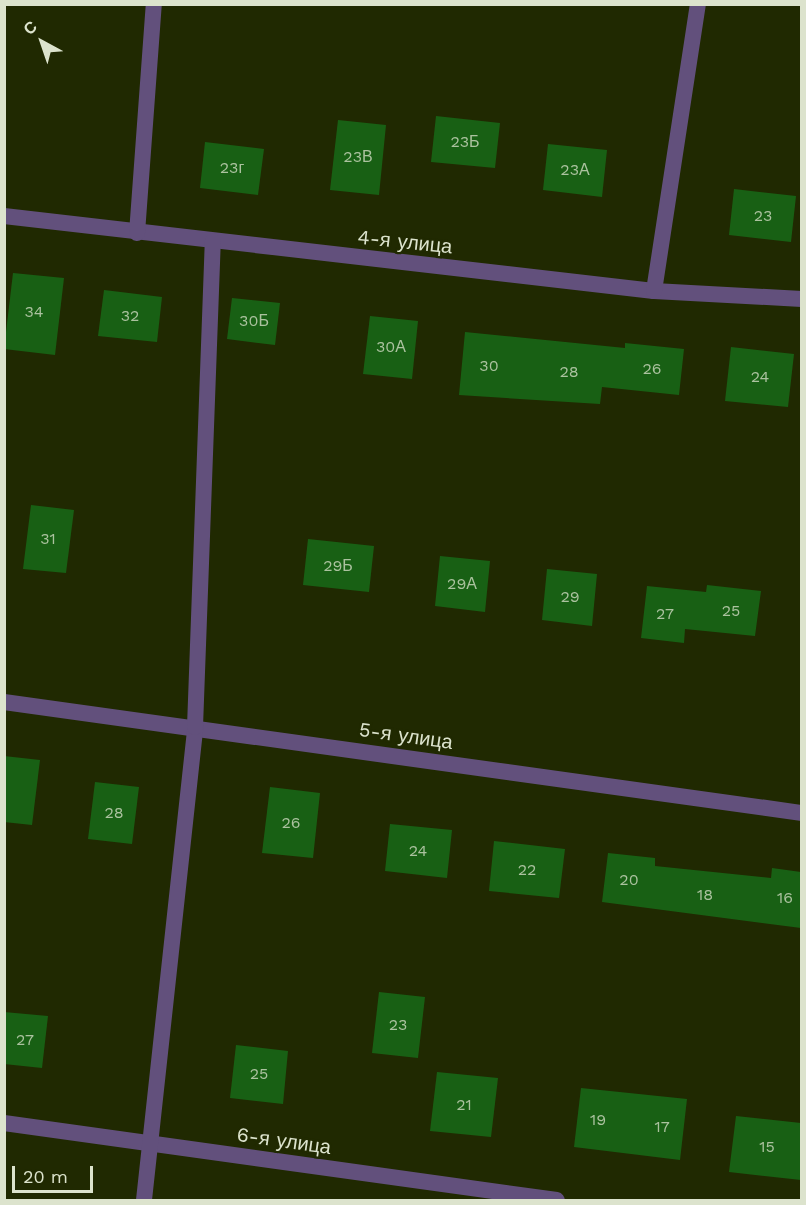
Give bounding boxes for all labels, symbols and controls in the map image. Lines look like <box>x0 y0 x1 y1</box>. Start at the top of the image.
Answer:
north arrow <box>12 12 72 72</box>
text: С <box>20 17 41 39</box>
house number: 23Б <box>450 132 480 152</box>
house number: 23В <box>343 147 373 167</box>
house number: 23г <box>220 158 244 178</box>
house number: 23А <box>560 160 590 180</box>
house number: 23 <box>754 206 772 226</box>
street label: 4-я улица <box>356 225 454 259</box>
house number: 34 <box>24 302 44 322</box>
house number: 32 <box>121 306 139 326</box>
house number: 30Б <box>239 311 269 331</box>
house number: 30А <box>376 337 406 357</box>
house number: 30 <box>479 356 499 376</box>
house number: 26 <box>642 359 662 379</box>
house number: 28 <box>559 362 579 382</box>
house number: 24 <box>751 367 769 387</box>
house number: 31 <box>40 529 56 549</box>
house number: 29Б <box>323 556 353 576</box>
house number: 29А <box>447 574 477 594</box>
house number: 29 <box>560 587 580 607</box>
house number: 25 <box>722 601 740 621</box>
house number: 27 <box>656 604 674 624</box>
street label: 5-я улица <box>358 718 454 754</box>
house number: 28 <box>104 803 124 823</box>
house number: 26 <box>281 813 301 833</box>
house number: 24 <box>409 841 427 861</box>
house number: 22 <box>518 860 536 880</box>
house number: 20 <box>619 870 639 890</box>
house number: 18 <box>697 885 713 905</box>
house number: 16 <box>777 888 793 908</box>
house number: 23 <box>389 1015 407 1035</box>
house number: 27 <box>16 1030 34 1050</box>
house number: 25 <box>250 1064 268 1084</box>
house number: 21 <box>456 1095 472 1115</box>
house number: 19 <box>590 1110 606 1130</box>
house number: 17 <box>654 1117 670 1137</box>
street label: 6-я улица <box>235 1123 333 1159</box>
house number: 15 <box>759 1137 775 1157</box>
scale bar <box>15 1154 96 1192</box>
text: 20 m <box>23 1166 68 1187</box>

